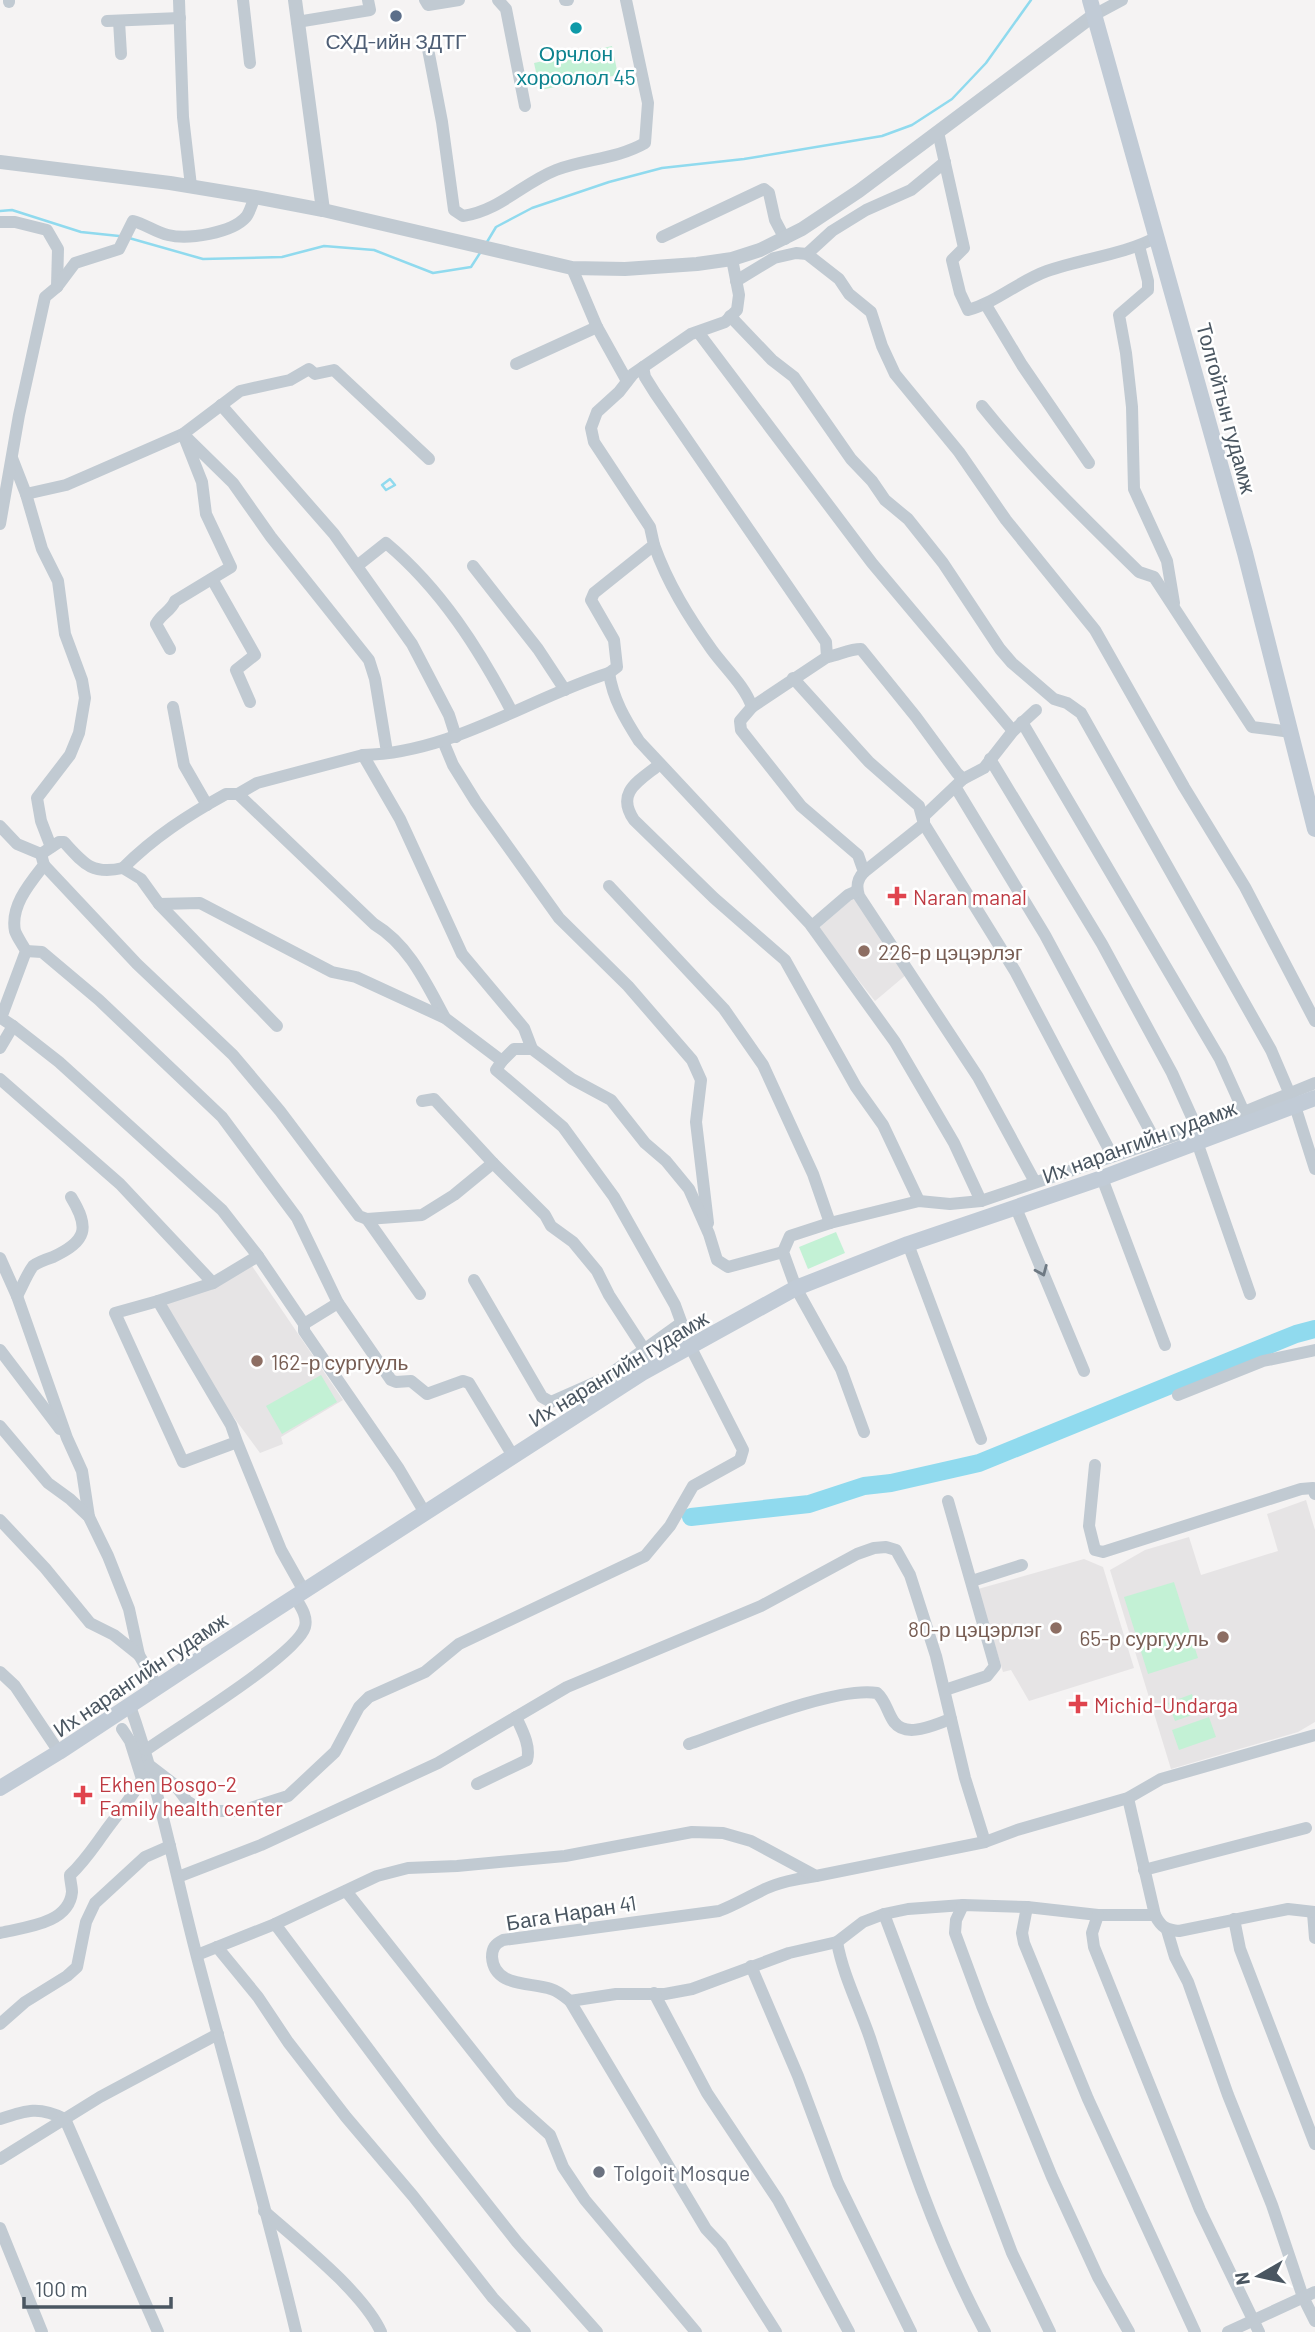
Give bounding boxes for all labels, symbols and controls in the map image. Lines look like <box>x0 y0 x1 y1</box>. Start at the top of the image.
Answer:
marker: СХД-ийн ЗДТГ <box>388 8 404 24</box>
marker: Орчлон хороолол 45 <box>568 20 584 36</box>
place label: СХД-ийн ЗДТГ <box>326 28 466 53</box>
place label: Орчлон хороолол 45 <box>516 40 636 89</box>
street label: Толгойтын гудамж <box>1192 320 1262 496</box>
place label: Naran manal <box>913 884 1027 909</box>
marker: Naran manal <box>887 886 907 906</box>
place label: 226-р цэцэрлэг <box>878 939 1023 964</box>
marker: 226-р цэцэрлэг <box>856 943 872 959</box>
street label: Их нарангийн гудамж <box>1038 1094 1240 1188</box>
one-way arrow <box>1034 1264 1048 1276</box>
street label: Их нарангийн гудамж <box>524 1305 712 1431</box>
place label: 162-р сургууль <box>271 1349 408 1374</box>
marker: 162-р сургууль <box>249 1353 265 1369</box>
street label: Их нарангийн гудамж <box>48 1606 232 1742</box>
place label: 80-р цэцэрлэг <box>908 1616 1042 1641</box>
marker: 80-р цэцэрлэг <box>1048 1620 1064 1636</box>
place label: 65-р сургууль <box>1079 1625 1209 1650</box>
marker: 65-р сургууль <box>1215 1629 1231 1645</box>
place label: Michid-Undarga <box>1094 1692 1238 1717</box>
marker: Michid-Undarga <box>1068 1694 1088 1714</box>
place label: Ekhen Bosgo-2 Family health center <box>99 1771 283 1820</box>
marker: Ekhen Bosgo-2 Family health center <box>73 1785 93 1805</box>
street label: Бага Наран 41 <box>504 1889 638 1935</box>
place label: Tolgoit Mosque <box>613 2160 750 2185</box>
marker: Tolgoit Mosque <box>591 2164 607 2180</box>
north arrow <box>1224 2241 1294 2311</box>
scale bar <box>24 2266 172 2310</box>
text: N <box>1229 2271 1254 2287</box>
text: 100 m <box>35 2276 88 2301</box>

